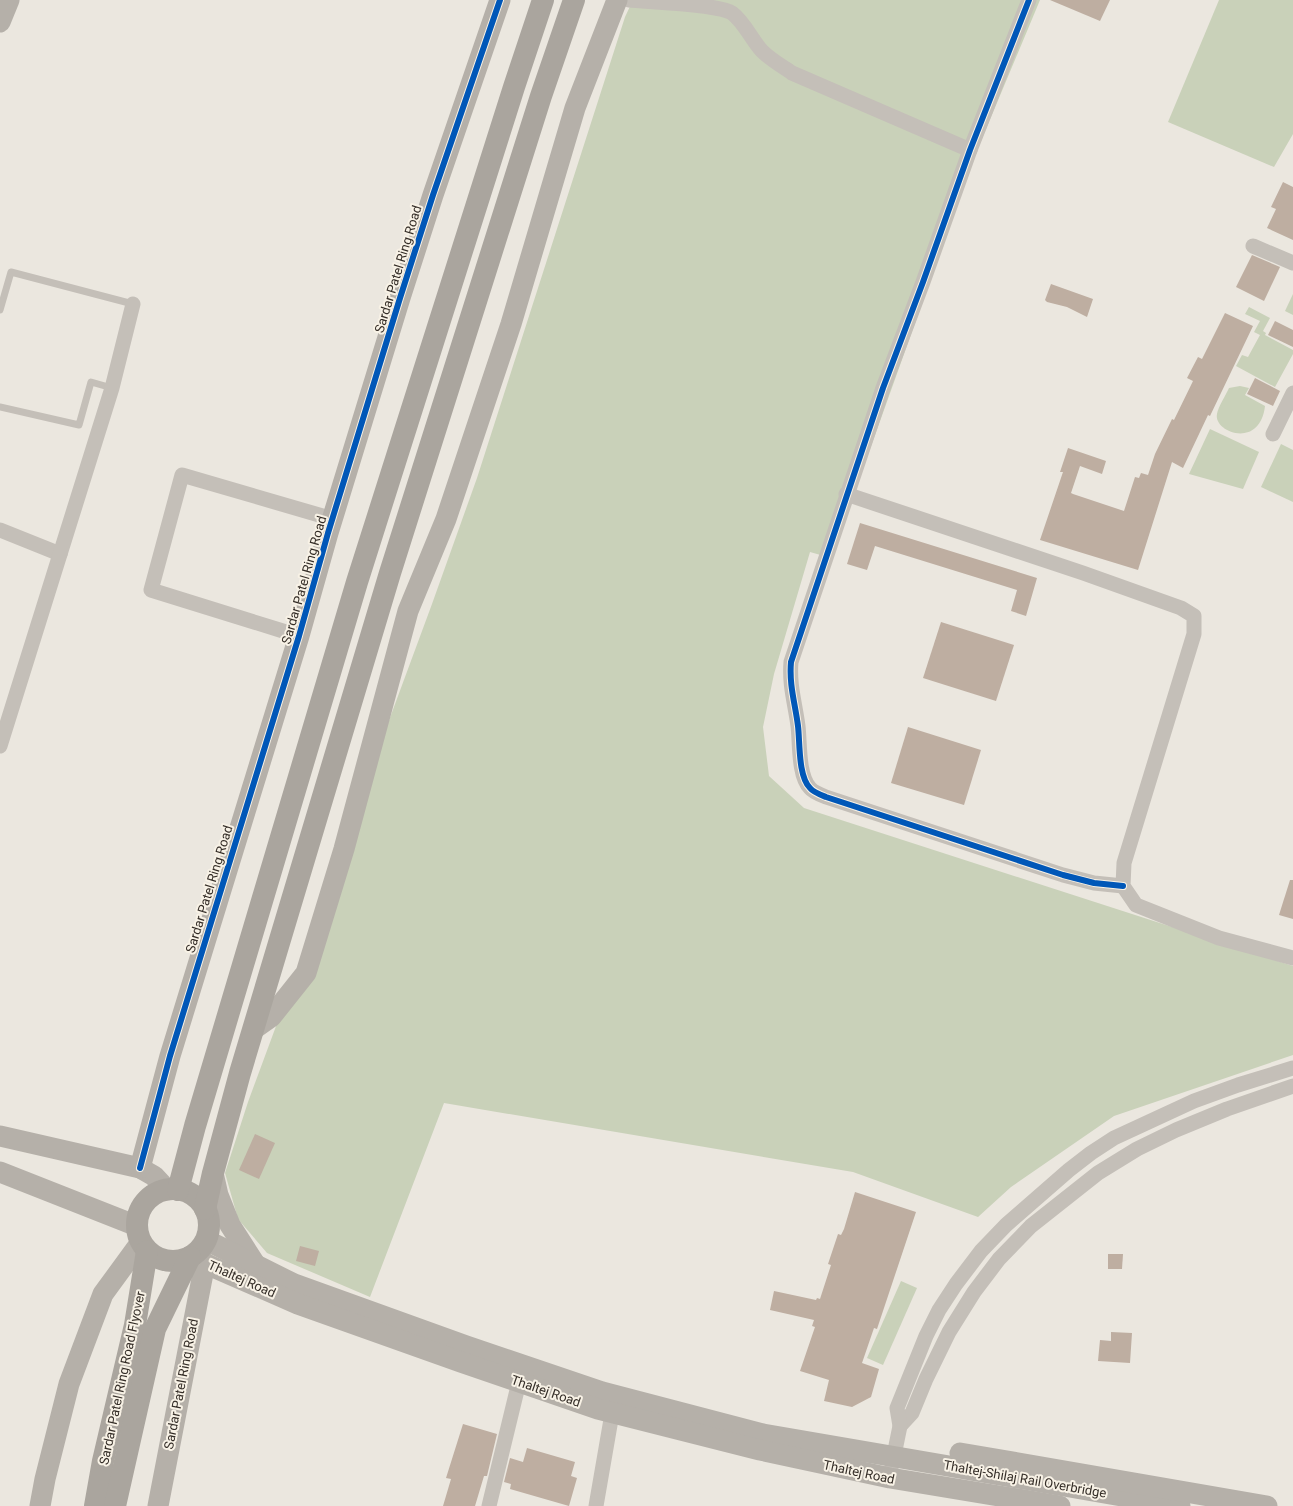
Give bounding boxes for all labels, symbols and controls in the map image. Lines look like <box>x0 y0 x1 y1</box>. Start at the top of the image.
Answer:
street label: Sardar Patel Ring Road <box>371 203 425 335</box>
street label: Sardar Patel Ring Road <box>279 514 329 646</box>
street label: Sardar Patel Ring Road <box>182 823 236 955</box>
street label: Thaltej Road <box>206 1257 278 1301</box>
street label: Sardar Patel Ring Road Flyover <box>96 1289 148 1466</box>
street label: Sardar Patel Ring Road <box>161 1318 201 1450</box>
street label: Thaltej Road <box>509 1372 583 1410</box>
street label: Thaltej Road <box>822 1457 896 1487</box>
street label: Thaltej-Shilaj Rail Overbridge <box>942 1457 1108 1501</box>

